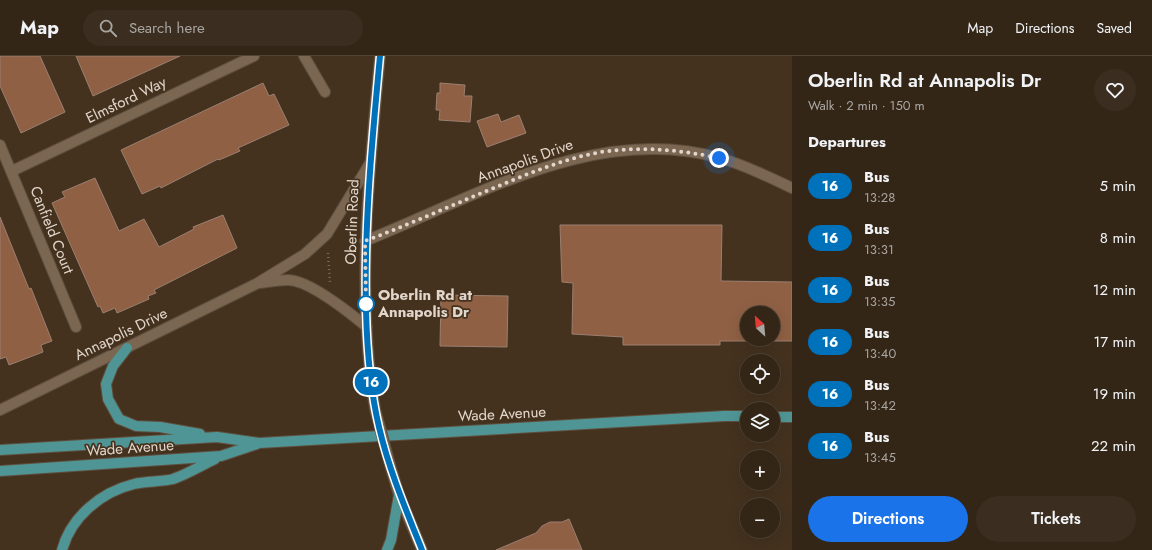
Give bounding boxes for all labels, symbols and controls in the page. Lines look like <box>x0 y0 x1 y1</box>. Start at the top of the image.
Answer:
search box <box>83 10 363 46</box>
text: Map <box>20 14 59 41</box>
icon: search <box>97 17 119 39</box>
text: Search here <box>129 17 205 39</box>
text: Map <box>967 18 993 38</box>
text: Directions <box>1015 18 1075 38</box>
text: Saved <box>1097 18 1132 38</box>
text: Oberlin Rd at Annapolis Dr <box>808 67 1041 94</box>
button: heart <box>1094 69 1136 111</box>
street label: Elmsford Way <box>82 71 170 129</box>
text: Walk · 2 min · 150 m <box>808 96 925 115</box>
text: Departures <box>808 131 886 153</box>
street label: Annapolis Drive <box>474 133 576 189</box>
your location <box>709 148 729 168</box>
text: Bus <box>864 166 889 188</box>
text: 5 min <box>1100 175 1136 197</box>
text: 16 <box>822 176 838 196</box>
street label: Oberlin Road <box>340 179 364 265</box>
street label: Canfield Court <box>24 183 80 278</box>
text: 13:28 <box>864 188 895 207</box>
text: Bus <box>864 218 889 240</box>
text: 8 min <box>1100 227 1136 249</box>
text: 16 <box>822 228 838 248</box>
text: 13:31 <box>864 240 894 259</box>
text: Bus <box>864 270 889 292</box>
text: 12 min <box>1093 279 1136 301</box>
text: 16 <box>822 280 838 300</box>
place label: Oberlin Rd at Annapolis Dr <box>377 284 472 323</box>
text: 13:35 <box>864 292 895 311</box>
marker: Oberlin Rd at Annapolis Dr <box>357 295 375 313</box>
street label: Annapolis Drive <box>71 302 171 366</box>
north arrow <box>740 306 780 346</box>
map controls <box>740 306 780 538</box>
text: Bus <box>864 322 889 344</box>
text: 17 min <box>1093 331 1136 353</box>
text: 16 <box>822 332 838 352</box>
text: 13:40 <box>864 344 896 363</box>
button: locate <box>740 354 780 394</box>
line badge: 16 <box>353 369 389 395</box>
text: 16 <box>363 372 379 392</box>
text: Bus <box>864 374 889 396</box>
text: 19 min <box>1093 383 1136 405</box>
text: 16 <box>822 384 838 404</box>
text: 13:42 <box>864 396 896 415</box>
street label: Wade Avenue <box>457 401 547 427</box>
button: layers <box>740 402 780 442</box>
text: Bus <box>864 426 889 448</box>
street label: Wade Avenue <box>85 434 175 462</box>
text: 22 min <box>1091 435 1136 457</box>
text: 16 <box>822 436 838 456</box>
text: 13:45 <box>864 448 896 467</box>
button: + <box>740 450 780 490</box>
button: Directions <box>808 496 968 542</box>
button: Tickets <box>976 496 1136 542</box>
button: − <box>740 498 780 538</box>

